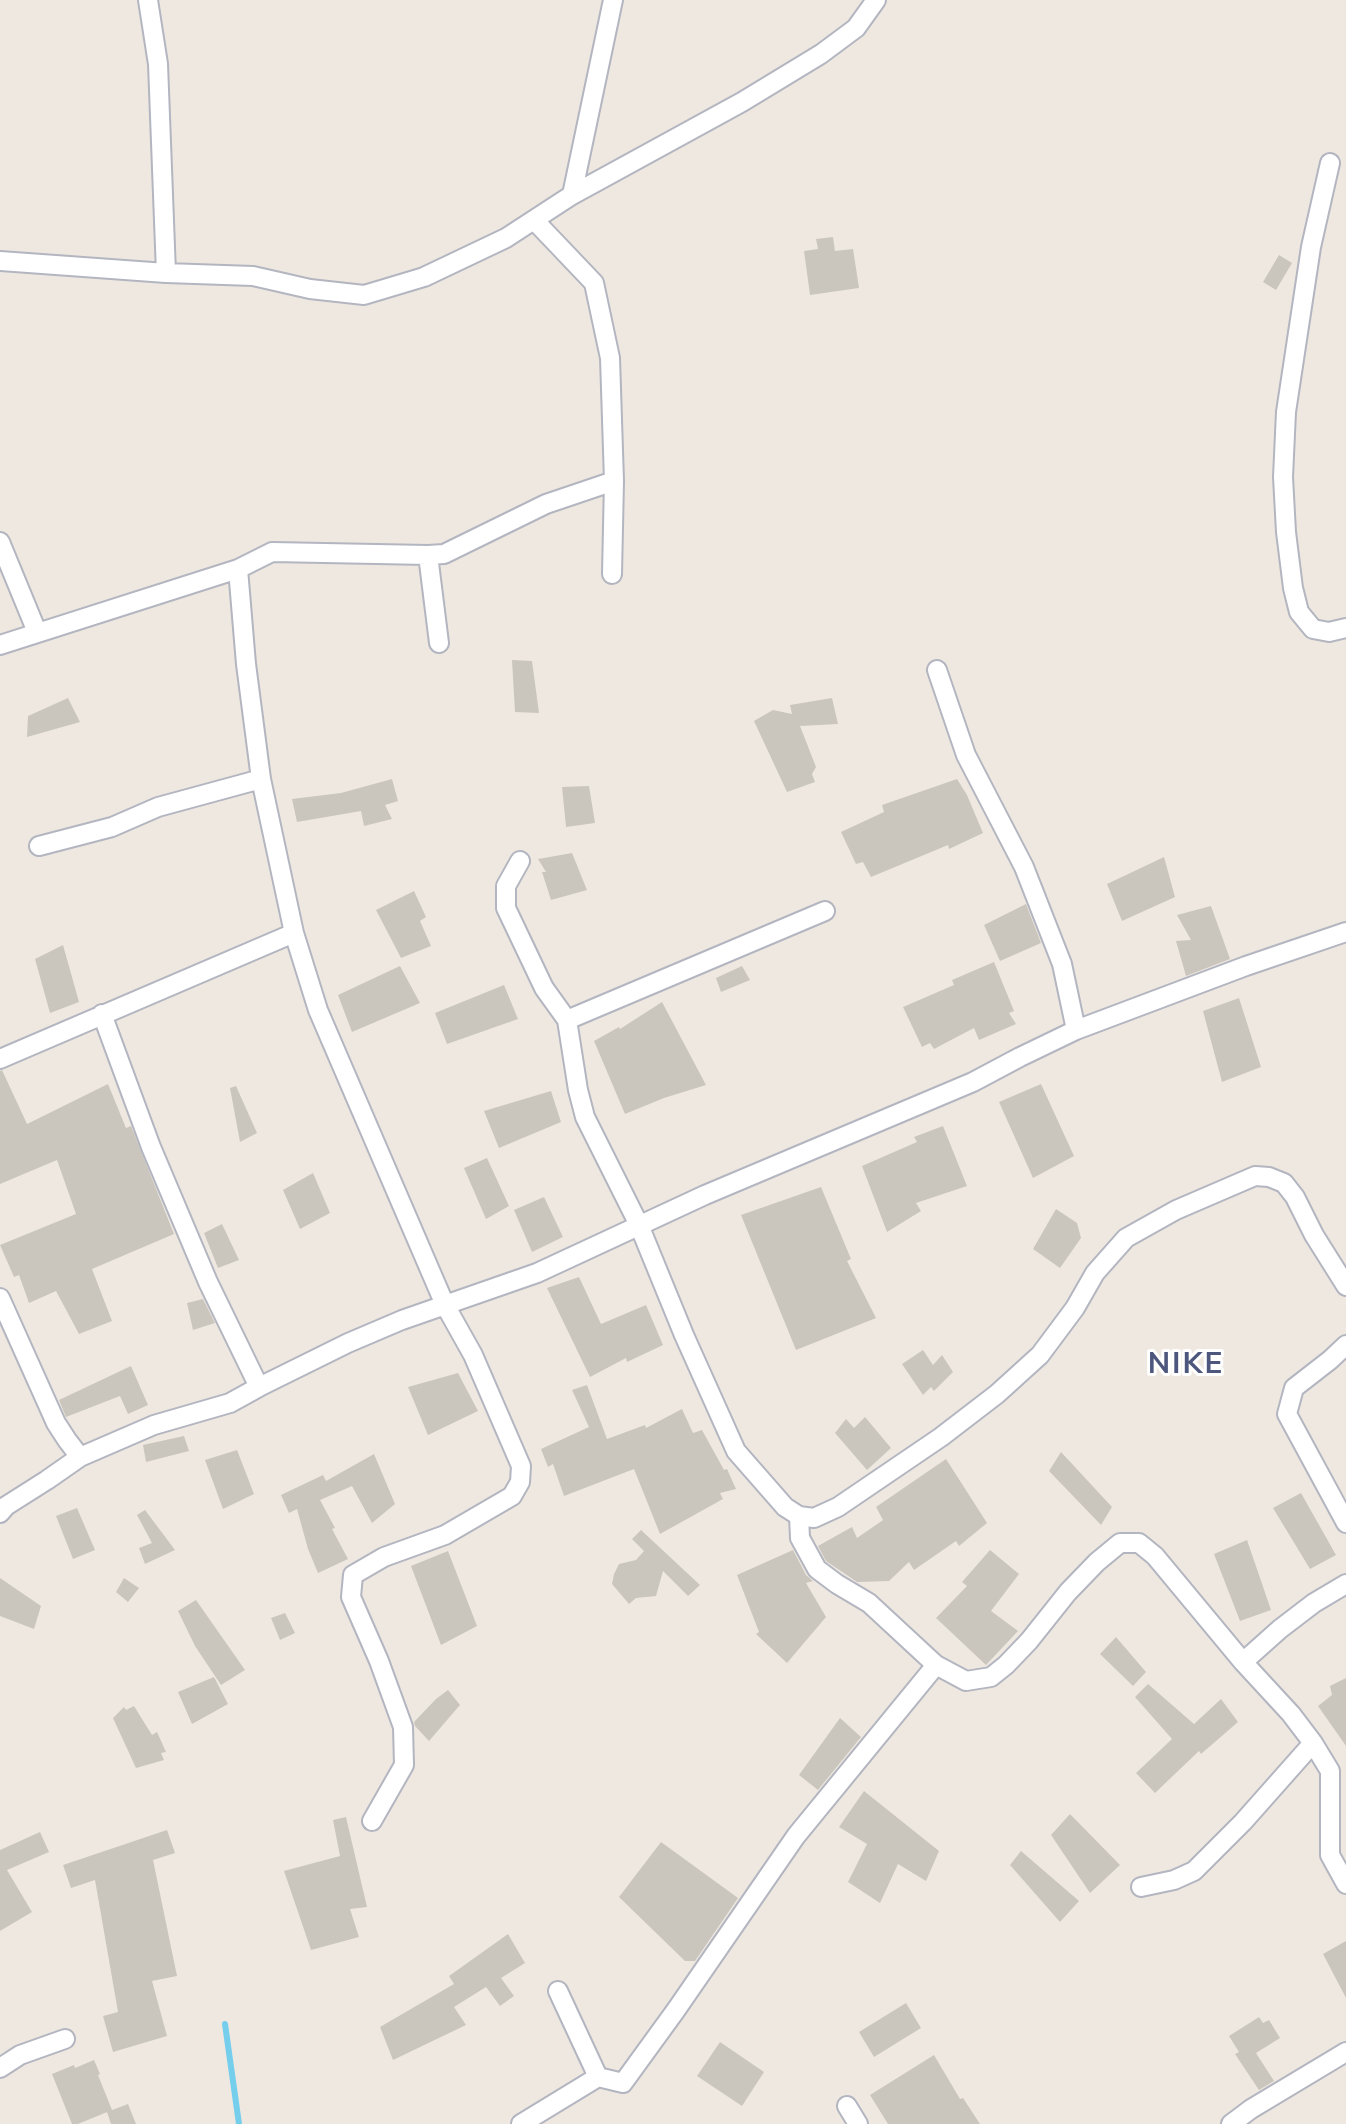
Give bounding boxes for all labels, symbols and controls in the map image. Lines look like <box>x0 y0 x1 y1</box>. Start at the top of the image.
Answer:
district label: NIKE <box>1148 1348 1224 1384</box>

